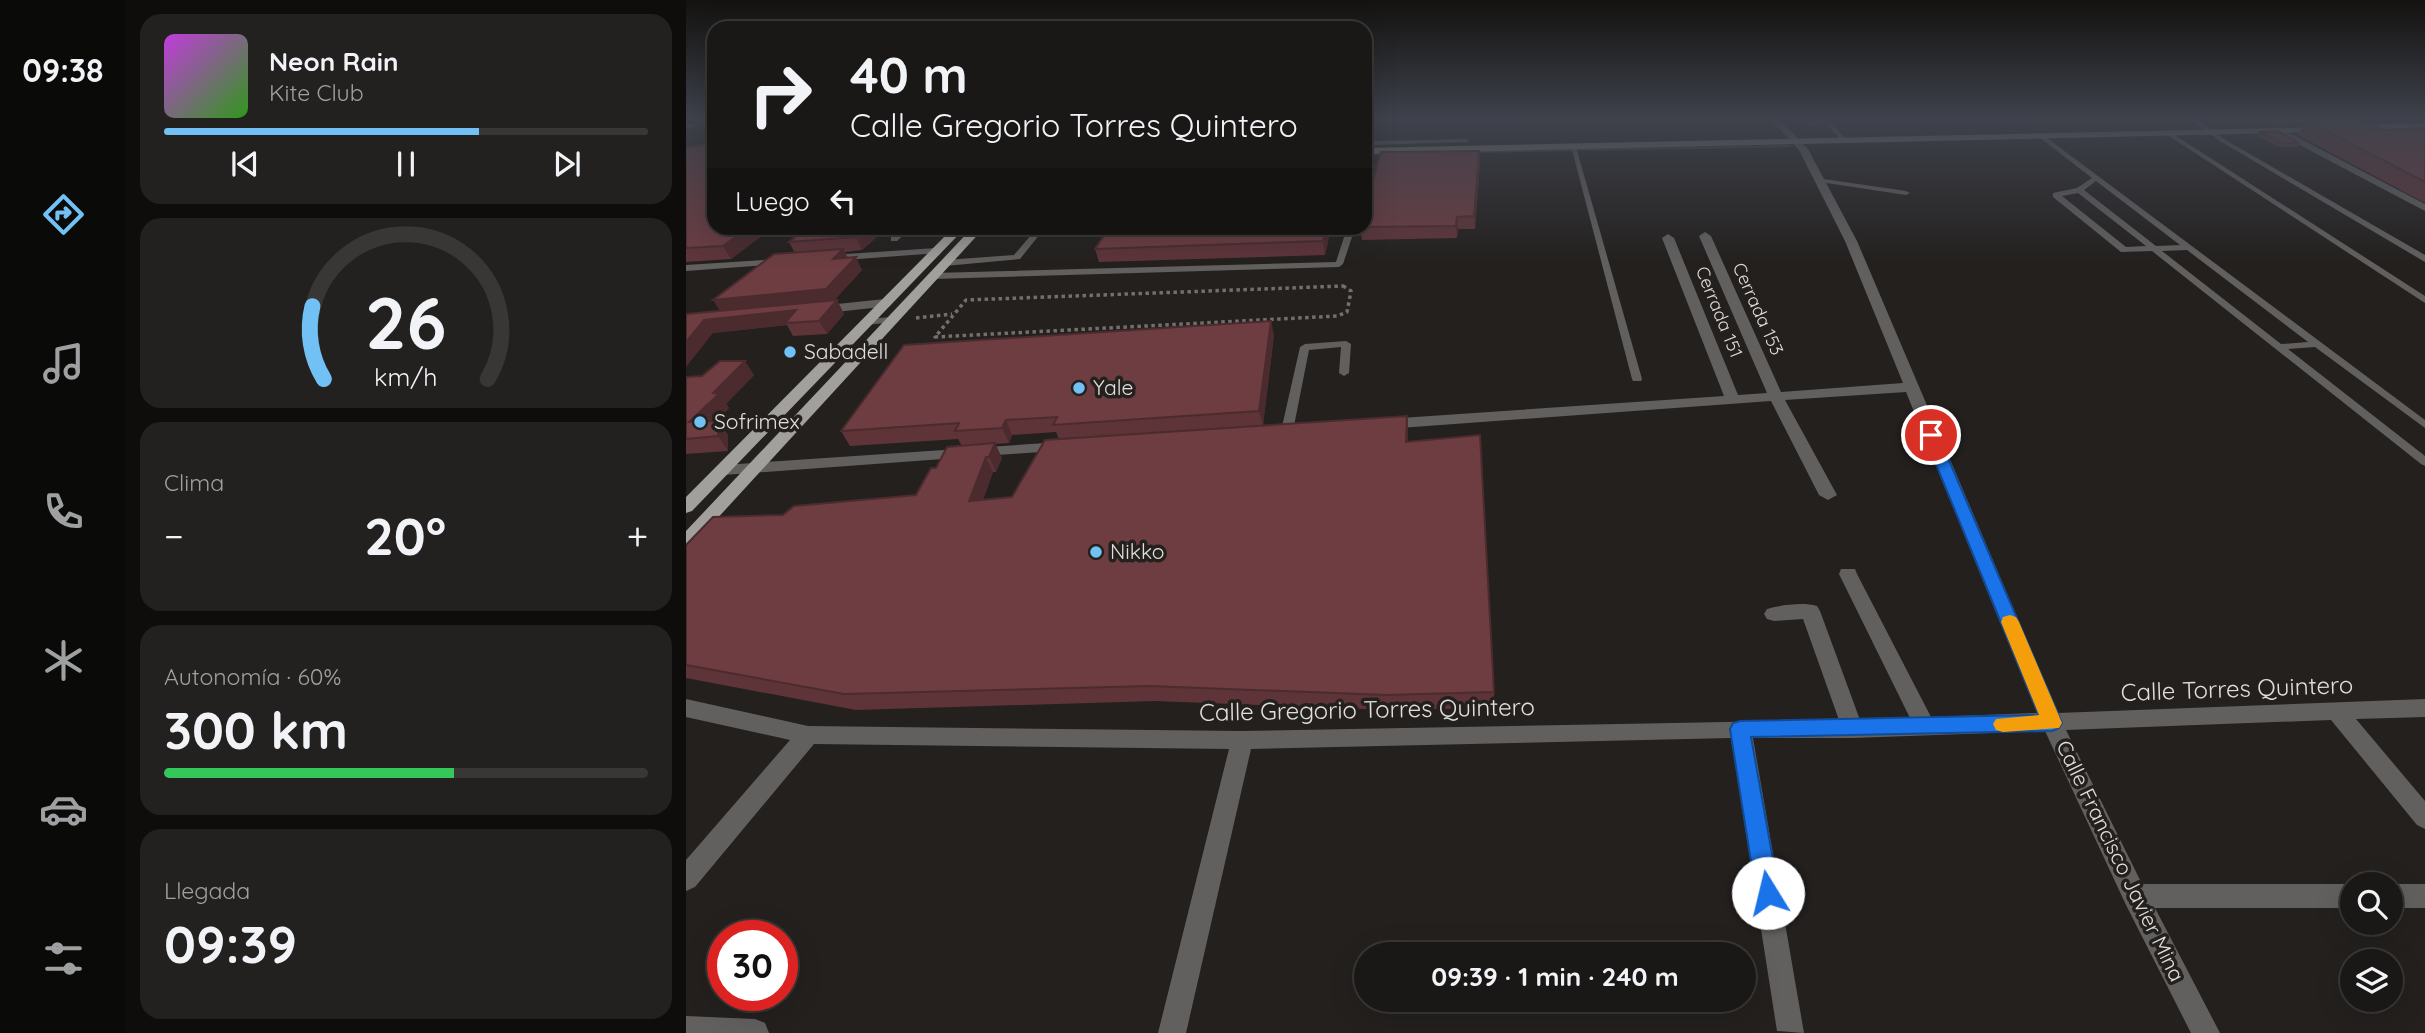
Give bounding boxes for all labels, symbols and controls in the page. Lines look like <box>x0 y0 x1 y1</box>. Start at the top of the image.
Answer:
text: 40 m <box>850 44 968 105</box>
text: Neon Rain <box>269 45 398 78</box>
icon: right <box>735 49 826 140</box>
text: 09:38 <box>22 50 104 90</box>
text: Kite Club <box>269 78 364 107</box>
text: Calle Gregorio Torres Quintero <box>850 105 1298 145</box>
icon: previous <box>226 145 264 183</box>
icon: pause <box>387 145 425 183</box>
icon: next <box>548 145 586 183</box>
icon: left <box>824 182 862 220</box>
text: Luego <box>735 185 810 218</box>
icon: directions <box>39 190 88 239</box>
street label: Cerrada 153 <box>1728 259 1789 359</box>
street label: Cerrada 151 <box>1691 263 1748 361</box>
text: 26 <box>365 276 447 367</box>
place label: Sabadell <box>804 338 888 364</box>
icon: music <box>39 339 88 388</box>
marker: Sabadell <box>782 344 798 360</box>
text: km/h <box>374 360 438 391</box>
place label: Yale <box>1093 374 1133 400</box>
marker: Yale <box>1071 380 1087 396</box>
pin <box>1901 405 1961 465</box>
place label: Sofrimex <box>714 408 800 434</box>
marker: Sofrimex <box>692 414 708 430</box>
icon: arrive <box>1912 416 1950 454</box>
text: Clima <box>164 468 224 497</box>
icon: phone <box>39 487 88 536</box>
text: 20° <box>364 503 446 568</box>
text: − <box>164 512 184 560</box>
text: + <box>627 512 648 560</box>
place label: Nikko <box>1110 538 1164 564</box>
marker: Nikko <box>1088 544 1104 560</box>
icon: climate <box>39 636 88 685</box>
text: Autonomía · 60% <box>164 662 341 691</box>
street label: Calle Torres Quintero <box>2120 669 2354 707</box>
street label: Calle Gregorio Torres Quintero <box>1199 691 1535 727</box>
text: 300 km <box>164 697 348 762</box>
street label: Calle Francisco Javier Mina <box>2051 736 2191 985</box>
icon: car <box>39 785 88 834</box>
position arrow <box>1731 856 1805 930</box>
map controls <box>2340 872 2403 1012</box>
button: search <box>2340 872 2403 935</box>
text: Llegada <box>164 876 250 905</box>
text: 09:39 <box>164 911 297 976</box>
speed limit sign: 30 <box>707 920 798 1011</box>
icon: filters <box>39 934 88 983</box>
button: layers <box>2340 949 2403 1012</box>
text: 09:39 · 1 min · 240 m <box>1431 960 1679 993</box>

